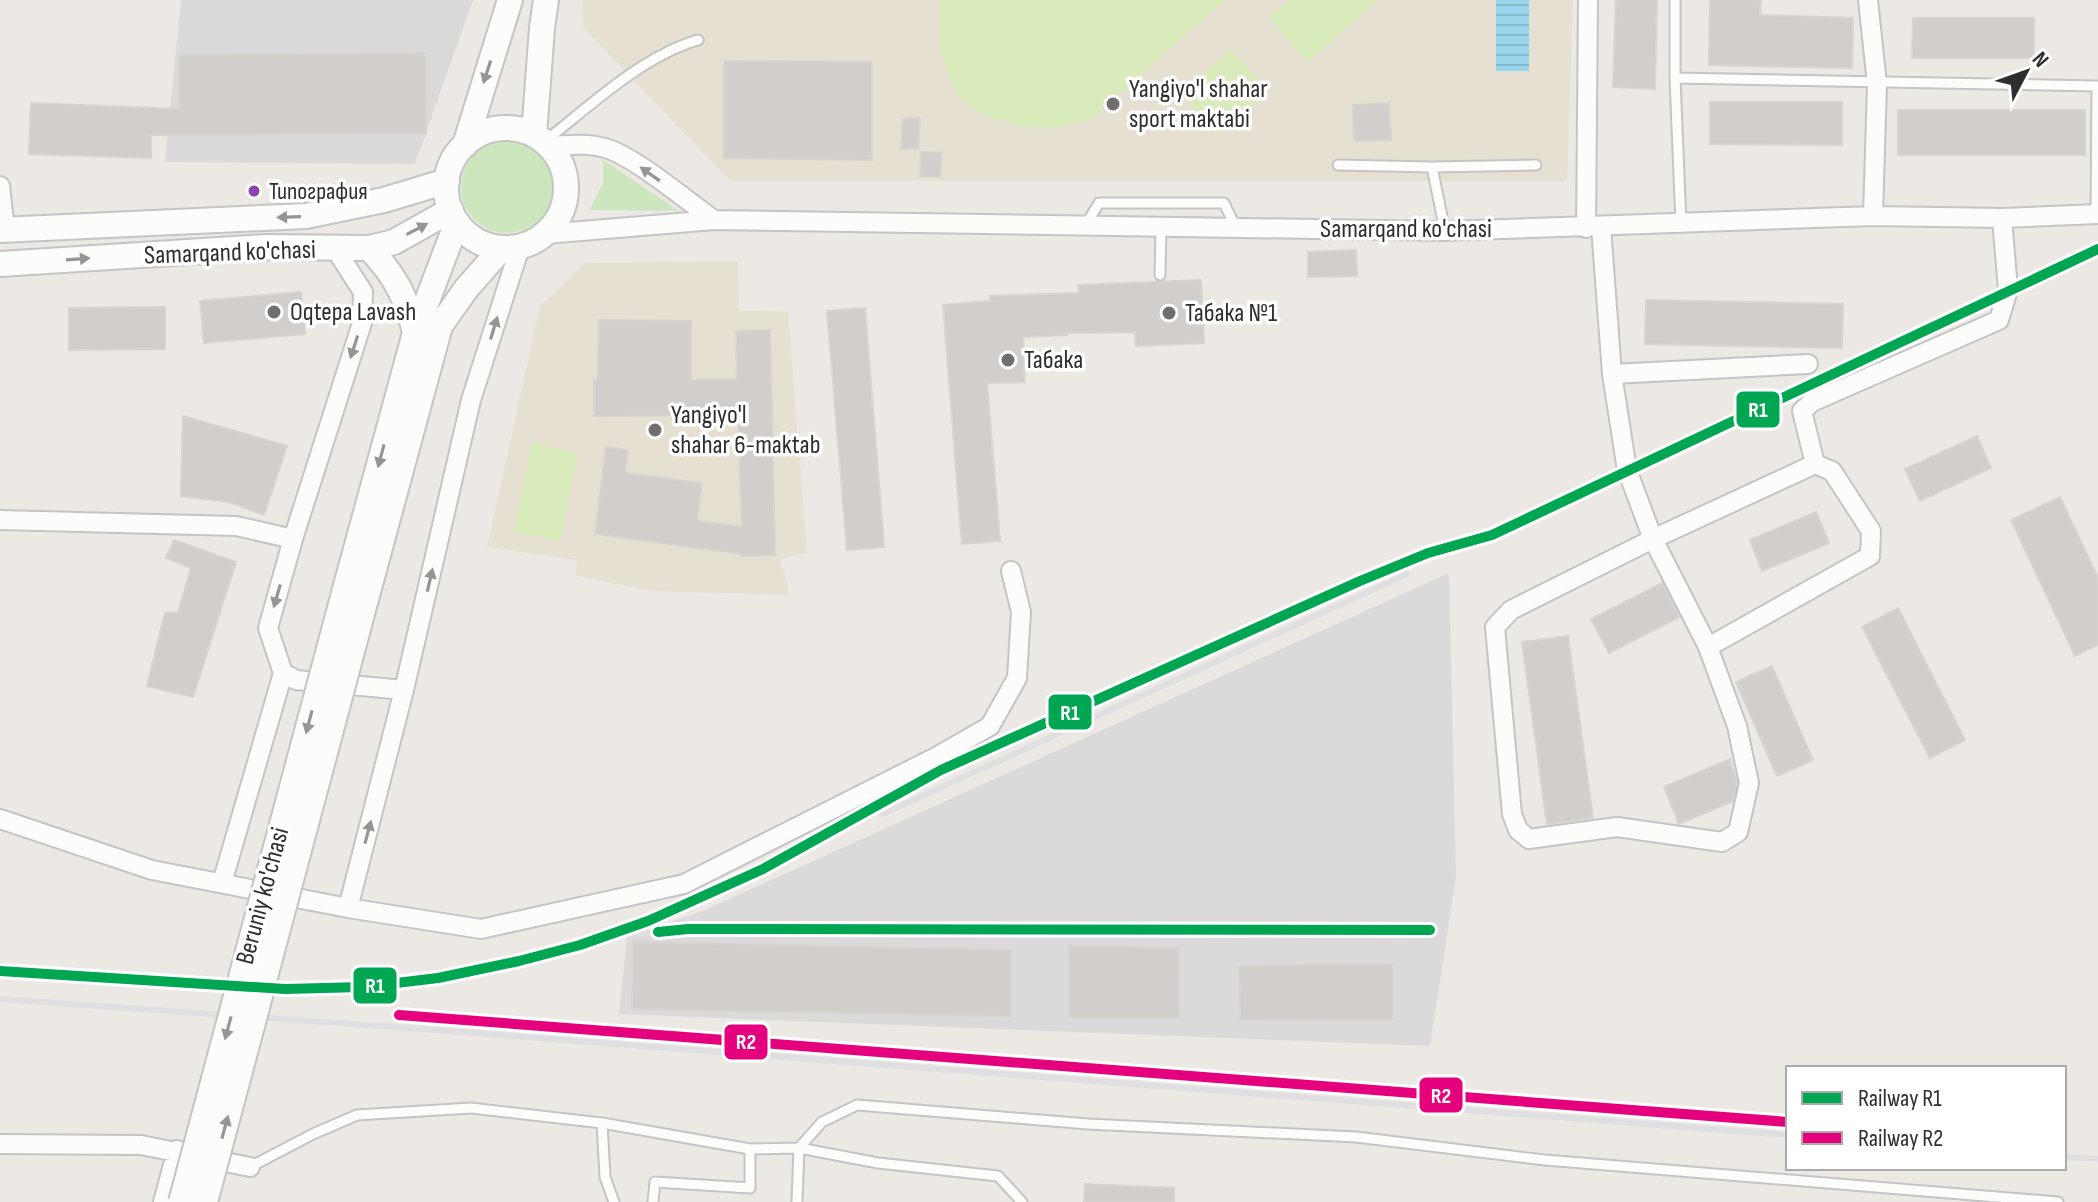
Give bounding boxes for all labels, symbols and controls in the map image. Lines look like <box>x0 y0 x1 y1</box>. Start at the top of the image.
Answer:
north arrow <box>1986 32 2066 112</box>
text: N <box>2026 47 2054 73</box>
one-way arrow <box>481 61 493 85</box>
place label: Yangiyo'l shahar sport maktabi <box>1129 74 1268 135</box>
marker: Yangiyo'l shahar sport maktabi <box>1104 95 1122 113</box>
one-way arrow <box>640 167 661 182</box>
place label: Типография <box>269 177 368 206</box>
marker: Типография <box>246 183 262 199</box>
one-way arrow <box>276 210 301 223</box>
street label: Samarqand ko'chasi <box>1320 214 1492 245</box>
one-way arrow <box>406 223 429 236</box>
street label: Samarqand ko'chasi <box>144 235 316 271</box>
one-way arrow <box>66 252 91 265</box>
place label: Oqtepa Lavash <box>290 297 416 328</box>
place label: Табака №1 <box>1185 298 1277 329</box>
marker: Oqtepa Lavash <box>265 303 283 321</box>
marker: Табака №1 <box>1160 304 1178 322</box>
one-way arrow <box>488 316 501 340</box>
one-way arrow <box>347 336 360 360</box>
place label: Табака <box>1024 345 1083 376</box>
marker: Табака <box>999 351 1017 369</box>
line badge: R1 <box>1735 390 1781 429</box>
text: R1 <box>1748 397 1768 424</box>
place label: Yangiyo'l shahar 6-maktab <box>671 400 820 461</box>
marker: Yangiyo'l shahar 6-maktab <box>646 421 664 439</box>
one-way arrow <box>375 444 387 469</box>
one-way arrow <box>424 567 437 592</box>
one-way arrow <box>270 584 283 608</box>
line badge: R1 <box>1047 693 1093 731</box>
text: R1 <box>1060 700 1080 727</box>
one-way arrow <box>303 710 315 735</box>
one-way arrow <box>362 820 374 845</box>
street label: Beruniy ko'chasi <box>230 824 296 968</box>
line badge: R1 <box>352 966 398 1005</box>
text: R1 <box>365 973 385 1000</box>
one-way arrow <box>221 1015 233 1040</box>
line badge: R2 <box>723 1023 769 1061</box>
text: R2 <box>736 1029 756 1056</box>
legend <box>1786 1066 2066 1170</box>
line badge: R2 <box>1418 1076 1464 1114</box>
text: R2 <box>1431 1083 1451 1110</box>
text: Railway R1 <box>1858 1084 1942 1113</box>
one-way arrow <box>220 1114 232 1139</box>
text: Railway R2 <box>1858 1124 1943 1153</box>

